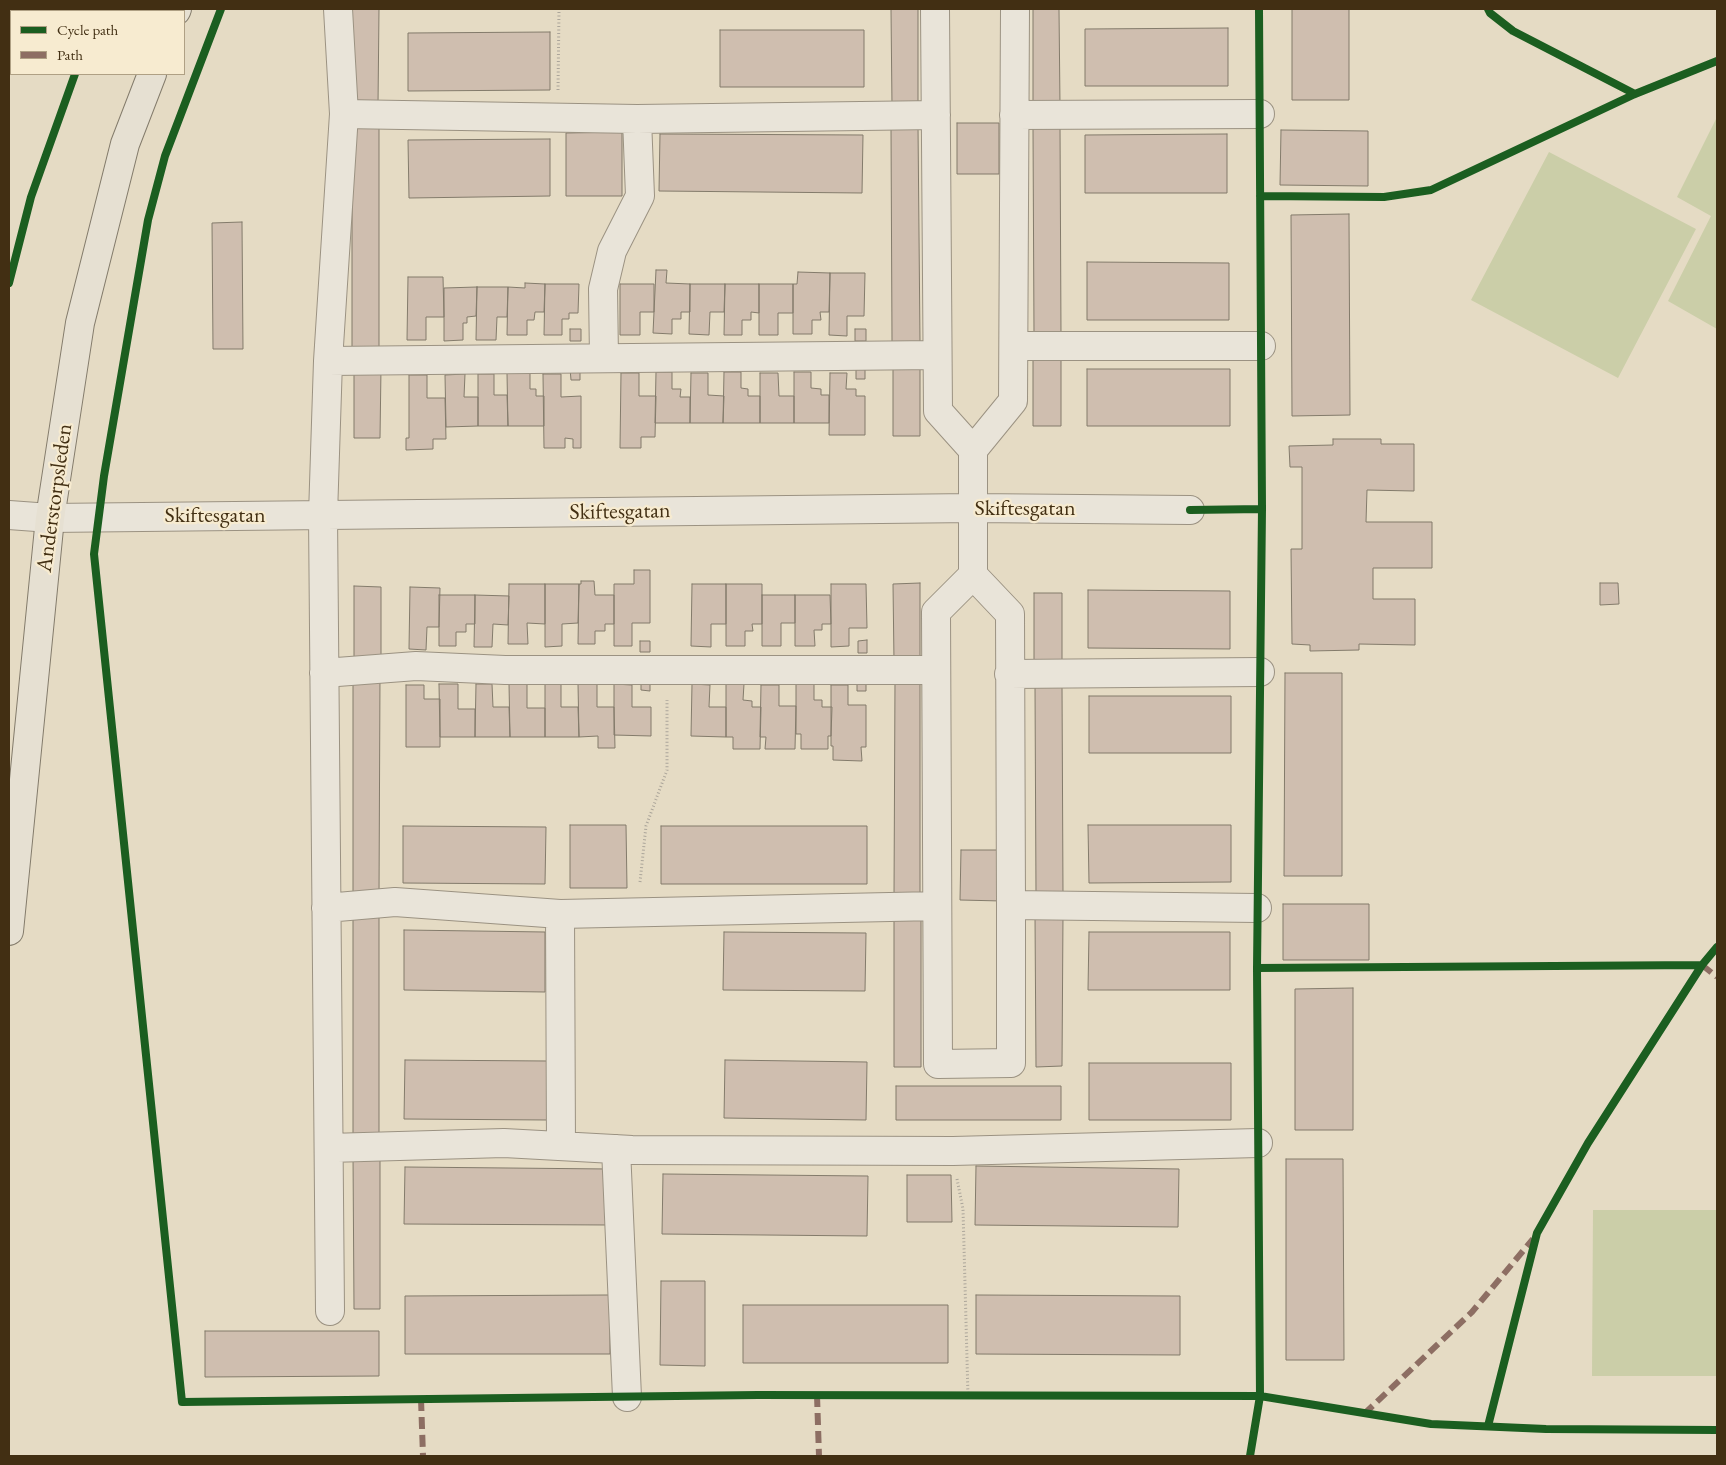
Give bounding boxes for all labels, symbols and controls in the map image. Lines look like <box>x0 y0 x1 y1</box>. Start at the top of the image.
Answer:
legend <box>10 10 185 75</box>
text: Cycle path <box>57 20 118 39</box>
text: Path <box>57 45 83 64</box>
street label: Anderstorpsleden <box>32 422 78 574</box>
street label: Skiftesgatan <box>974 496 1076 522</box>
street label: Skiftesgatan <box>569 498 671 526</box>
street label: Skiftesgatan <box>164 503 266 529</box>

